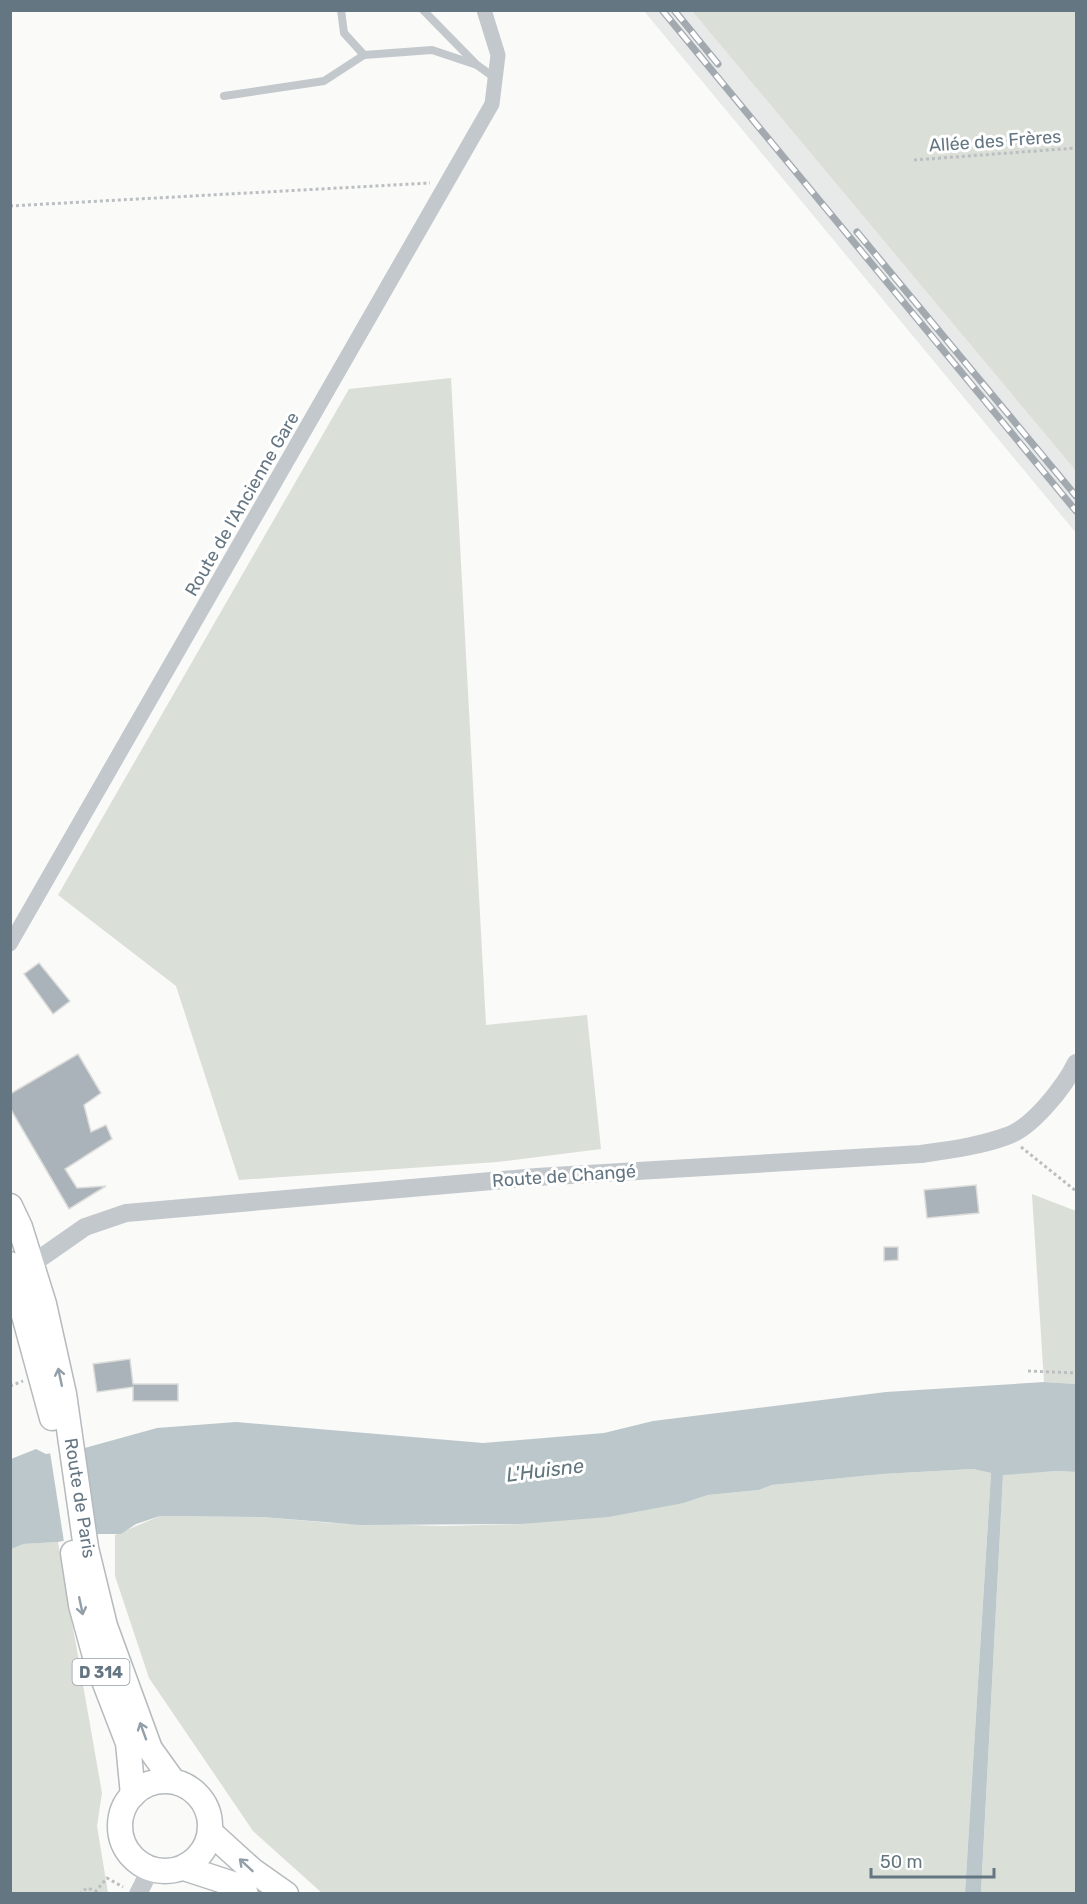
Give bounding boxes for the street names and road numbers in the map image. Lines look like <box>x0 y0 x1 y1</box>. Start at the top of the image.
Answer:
street label: Allée des Frères <box>928 125 1062 157</box>
street label: Route de l'Ancienne Gare <box>180 408 304 600</box>
street label: Route de Changé <box>491 1160 637 1192</box>
street label: Route de Paris <box>60 1436 100 1560</box>
road number: D 314 <box>72 1659 130 1685</box>

